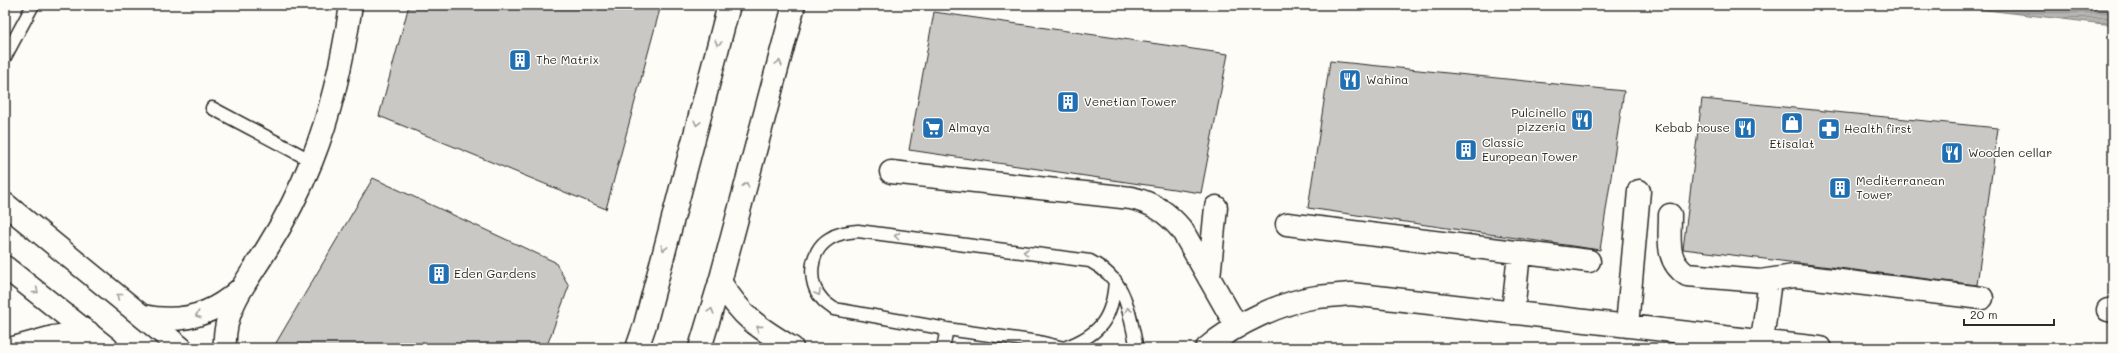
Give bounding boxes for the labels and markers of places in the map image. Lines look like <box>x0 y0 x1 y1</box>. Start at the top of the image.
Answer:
building icon: The Matrix <box>507 47 533 73</box>
place label: The Matrix <box>536 51 599 67</box>
restaurant icon: Wahina <box>1337 67 1363 93</box>
place label: Wahina <box>1366 71 1409 87</box>
building icon: Venetian Tower <box>1055 89 1081 115</box>
place label: Venetian Tower <box>1084 93 1177 109</box>
place label: Pulcinello pizzeria <box>1511 104 1566 134</box>
restaurant icon: Pulcinello pizzeria <box>1569 107 1595 133</box>
shop icon: Etisalat <box>1779 110 1805 136</box>
supermarket icon: Almaya <box>920 115 946 141</box>
restaurant icon: Kebab house <box>1732 115 1758 141</box>
pharmacy icon: Health first <box>1816 116 1842 142</box>
place label: Almaya <box>948 119 990 135</box>
place label: Kebab house <box>1655 119 1730 135</box>
place label: Health first <box>1844 120 1912 136</box>
place label: Classic European Tower <box>1482 134 1578 164</box>
place label: Etisalat <box>1770 135 1814 151</box>
building icon: Classic European Tower <box>1453 137 1479 163</box>
restaurant icon: Wooden cellar <box>1939 140 1965 166</box>
place label: Wooden cellar <box>1968 144 2052 160</box>
place label: Mediterranean Tower <box>1856 172 1945 202</box>
building icon: Mediterranean Tower <box>1827 175 1853 201</box>
building icon: Eden Gardens <box>426 261 452 287</box>
place label: Eden Gardens <box>454 265 536 281</box>

